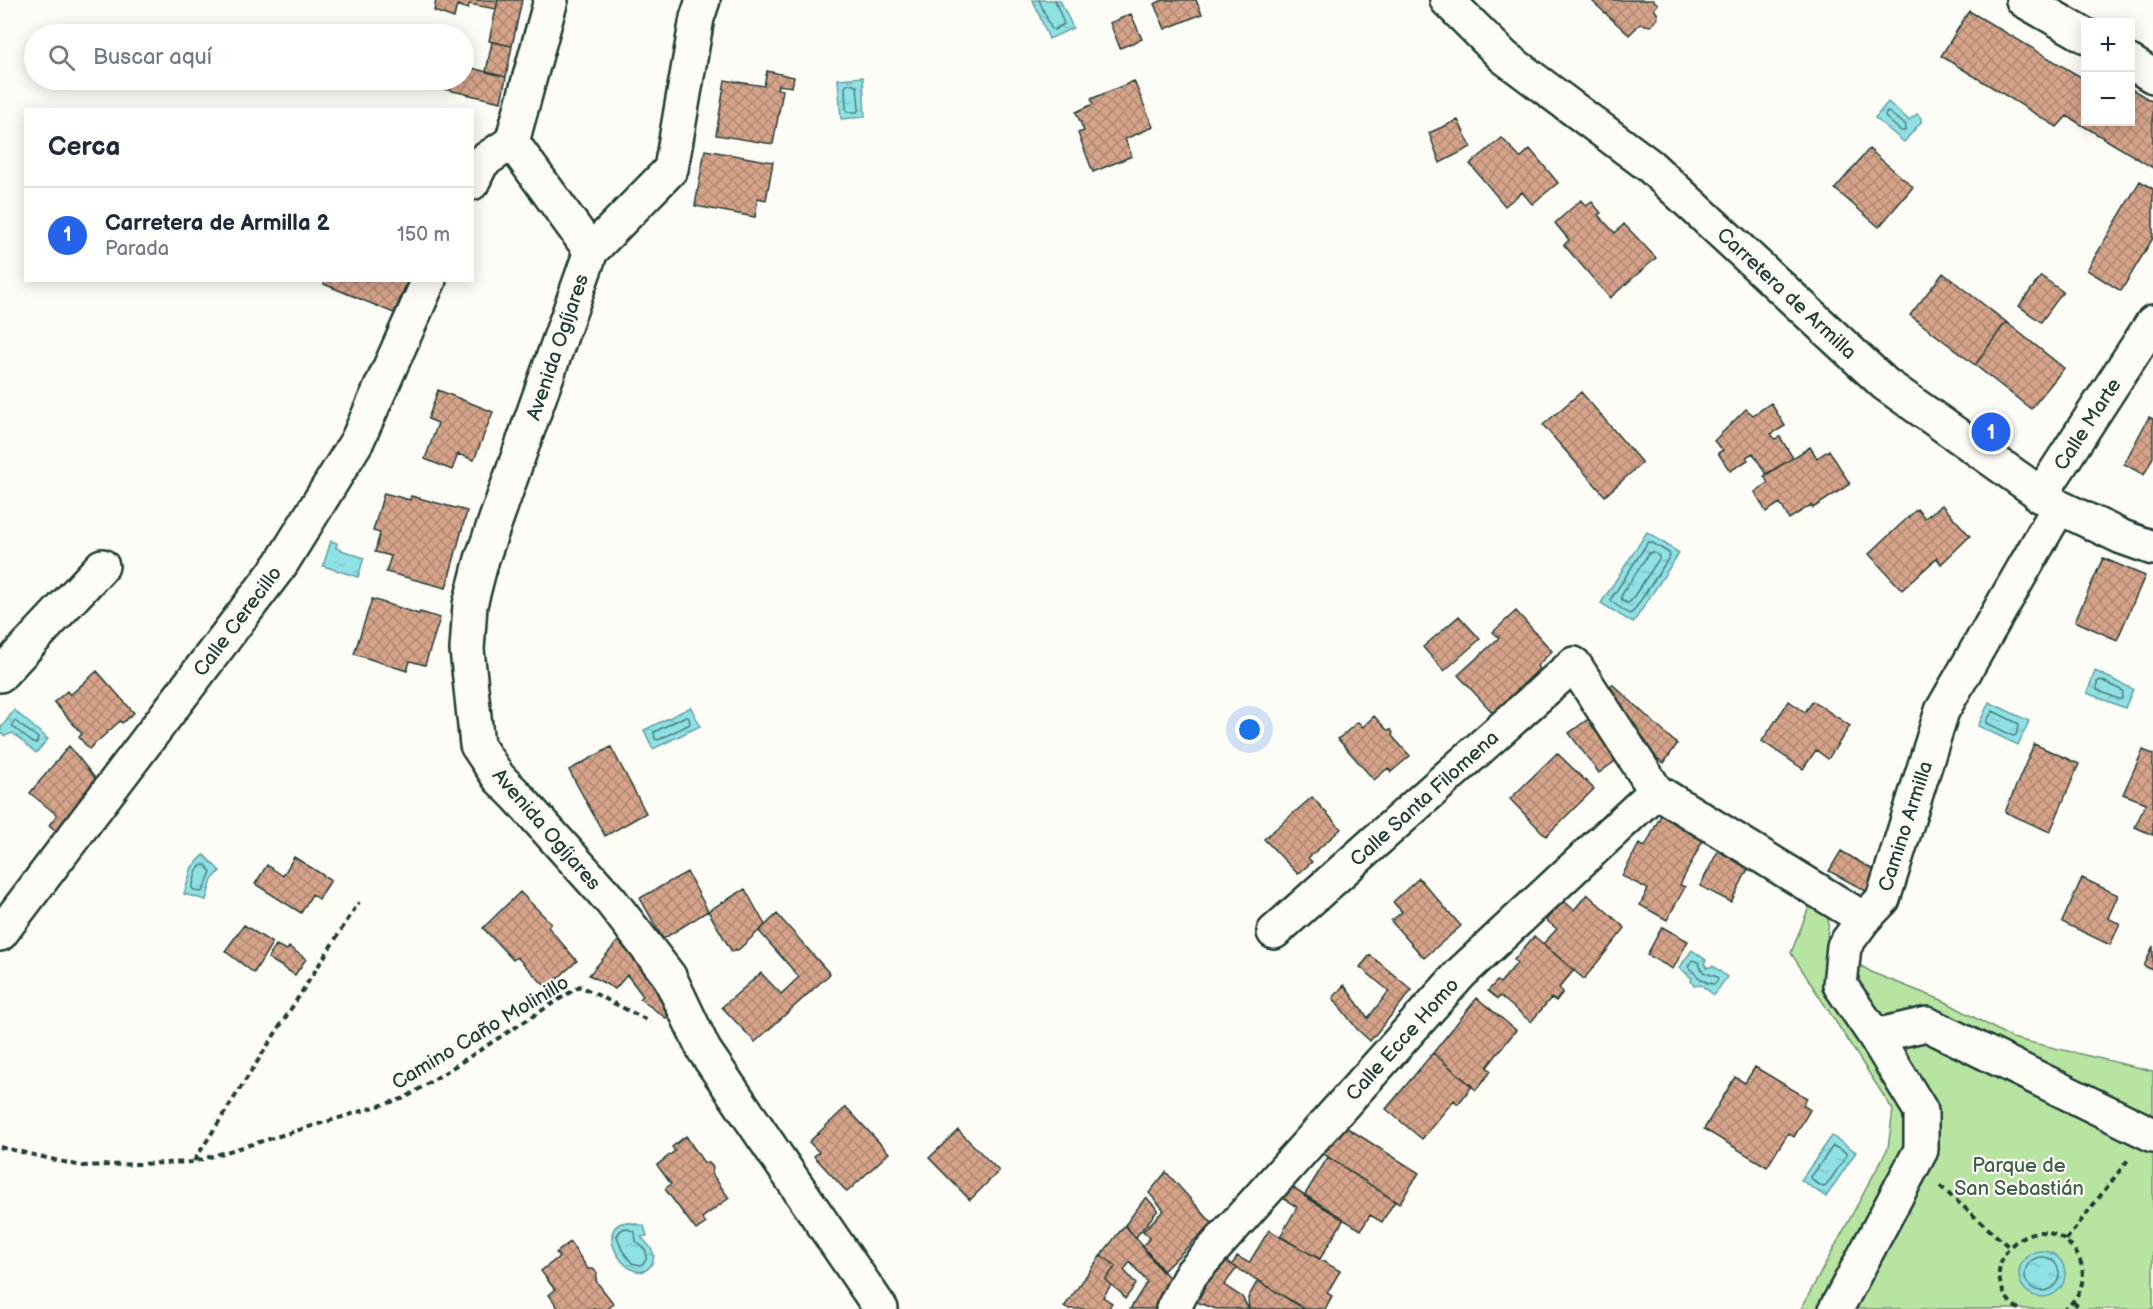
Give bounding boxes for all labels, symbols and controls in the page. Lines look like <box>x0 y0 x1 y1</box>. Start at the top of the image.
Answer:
map controls <box>2081 18 2135 126</box>
button: + <box>2081 18 2135 72</box>
search box <box>24 24 474 90</box>
icon: search <box>45 41 78 74</box>
text: Buscar aquí <box>93 44 212 71</box>
button: − <box>2081 72 2135 126</box>
text: Cerca <box>48 132 120 163</box>
text: Carretera de Armilla 2 <box>105 210 330 237</box>
text: 1 <box>63 223 72 247</box>
text: 150 m <box>397 223 450 247</box>
street label: Carretera de Armilla <box>1712 223 1861 365</box>
text: Parada <box>105 237 169 261</box>
street label: Avenida Ogíjares <box>522 271 594 424</box>
street label: Calle Marte <box>2049 374 2127 475</box>
pin: 1 <box>1972 410 2010 454</box>
street label: Calle Cerecillo <box>189 562 287 681</box>
your location <box>1235 715 1264 744</box>
street label: Calle Santa Filomena <box>1346 726 1504 872</box>
street label: Camino Armilla <box>1874 758 1938 894</box>
street label: Avenida Ogíjares <box>487 764 606 895</box>
street label: Camino Caño Molinillo <box>388 970 573 1095</box>
street label: Calle Ecce Homo <box>1341 973 1464 1106</box>
park label: Parque de San Sebastián <box>1954 1154 2084 1201</box>

